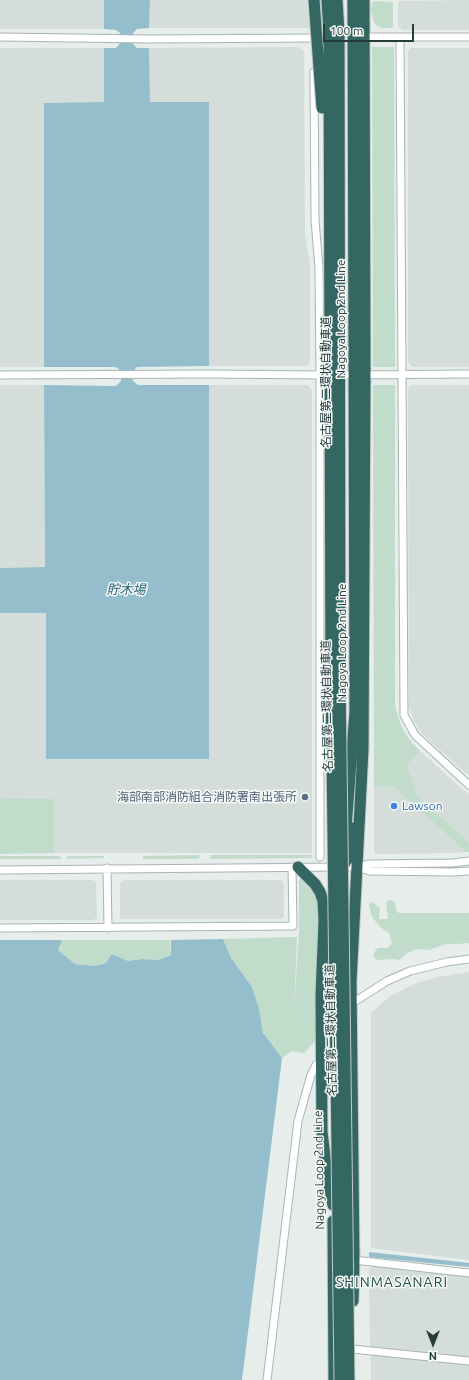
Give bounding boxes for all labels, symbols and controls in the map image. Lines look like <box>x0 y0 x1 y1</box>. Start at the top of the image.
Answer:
scale bar <box>325 16 416 42</box>
text: 100 m <box>330 24 363 37</box>
street label: Nagoya Loop 2nd Line <box>334 259 348 379</box>
street label: 名古屋第二環状自動車道 <box>319 316 333 448</box>
water label: 貯木場 <box>107 582 145 598</box>
street label: Nagoya Loop 2nd Line <box>335 583 349 703</box>
street label: 名古屋第二環状自動車道 <box>319 640 335 772</box>
place label: 海部南部消防組合消防署南出張所 <box>117 790 297 804</box>
marker: 海部南部消防組合消防署南出張所 <box>300 792 310 802</box>
place label: Lawson <box>402 799 443 813</box>
marker: Lawson <box>389 801 399 811</box>
street label: 名古屋第二環状自動車道 <box>323 964 339 1096</box>
street label: Nagoya Loop 2nd Line <box>311 1110 327 1230</box>
district label: SHINMASANARI <box>336 1274 448 1290</box>
north arrow <box>413 1324 453 1364</box>
text: N <box>429 1350 437 1362</box>

